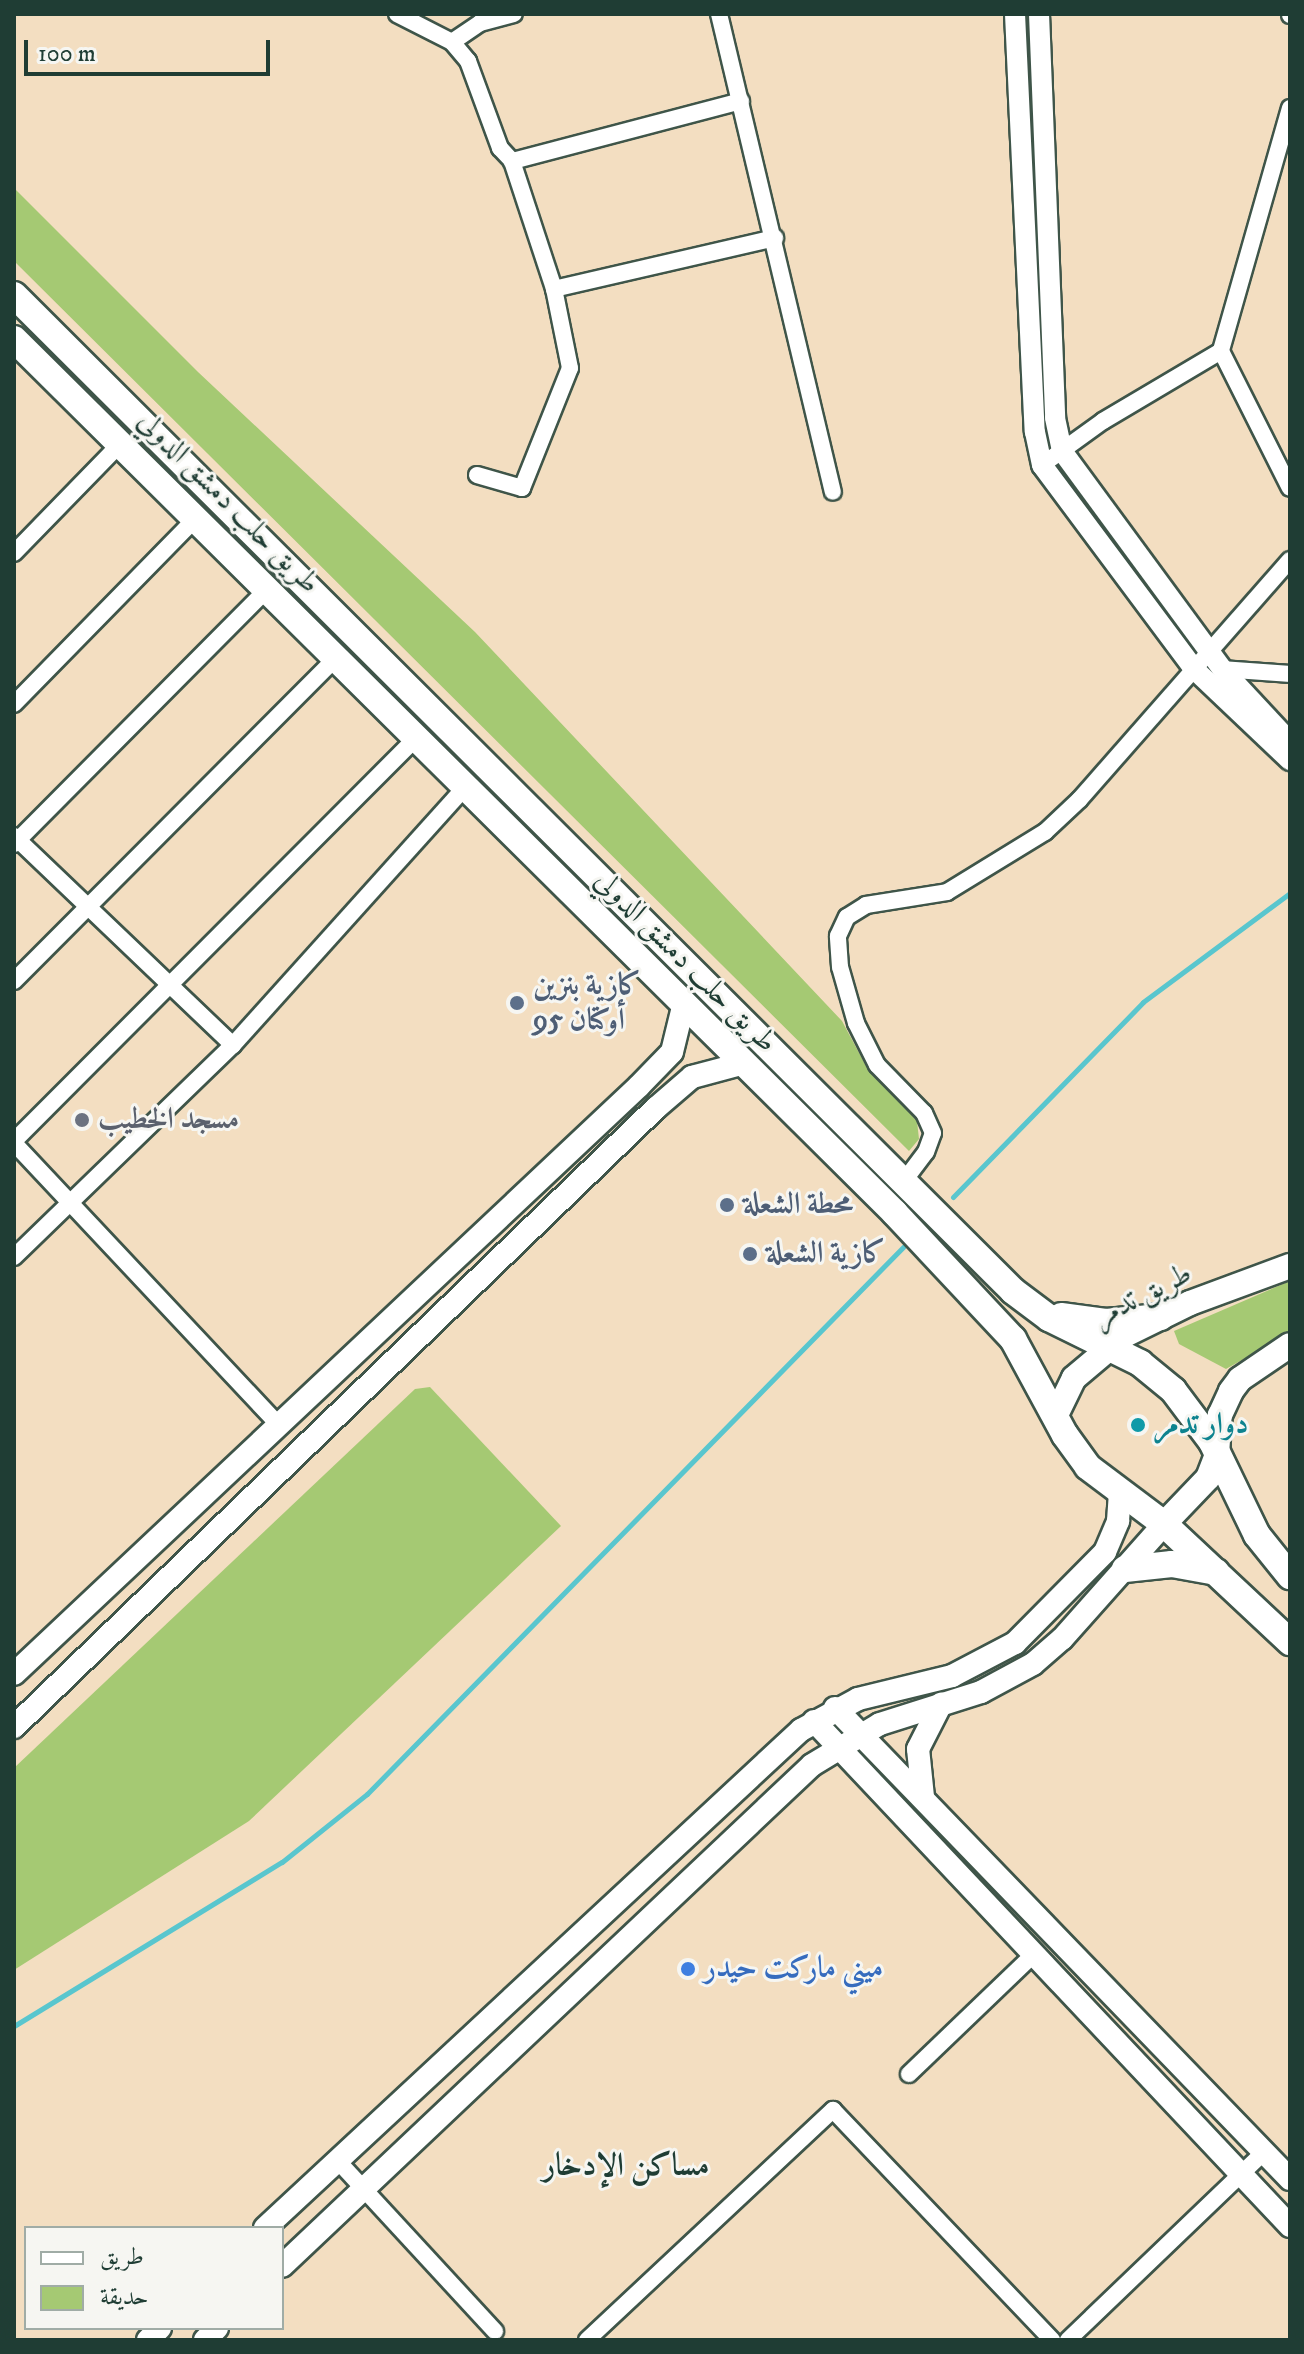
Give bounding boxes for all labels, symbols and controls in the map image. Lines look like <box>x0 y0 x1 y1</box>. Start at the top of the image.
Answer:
scale bar <box>28 24 274 74</box>
text: 100 m <box>38 39 96 69</box>
street label: طريق حلب دمشق الدولي <box>129 404 327 602</box>
street label: طريق حلب دمشق الدولي <box>586 863 784 1061</box>
place label: كازية بنزين أوكتان 95 <box>533 968 641 1038</box>
marker: كازية بنزين أوكتان 95 <box>508 994 526 1012</box>
place label: مسجد الخطيب <box>98 1102 239 1138</box>
marker: مسجد الخطيب <box>73 1111 91 1129</box>
place label: محطة الشعلة <box>743 1187 853 1223</box>
marker: محطة الشعلة <box>718 1196 736 1214</box>
place label: كازية الشعلة <box>766 1236 886 1272</box>
marker: كازية الشعلة <box>741 1245 759 1263</box>
street label: طريق تدمر <box>1088 1256 1198 1336</box>
place label: دوار تدمر <box>1154 1407 1249 1443</box>
marker: دوار تدمر <box>1129 1416 1147 1434</box>
place label: ميني ماركت حيدر <box>704 1951 883 1987</box>
marker: ميني ماركت حيدر <box>679 1960 697 1978</box>
district label: مساكن الإدخار <box>543 2147 709 2185</box>
legend <box>24 2226 284 2330</box>
text: طريق <box>100 2242 144 2272</box>
text: حديقة <box>100 2282 149 2312</box>

